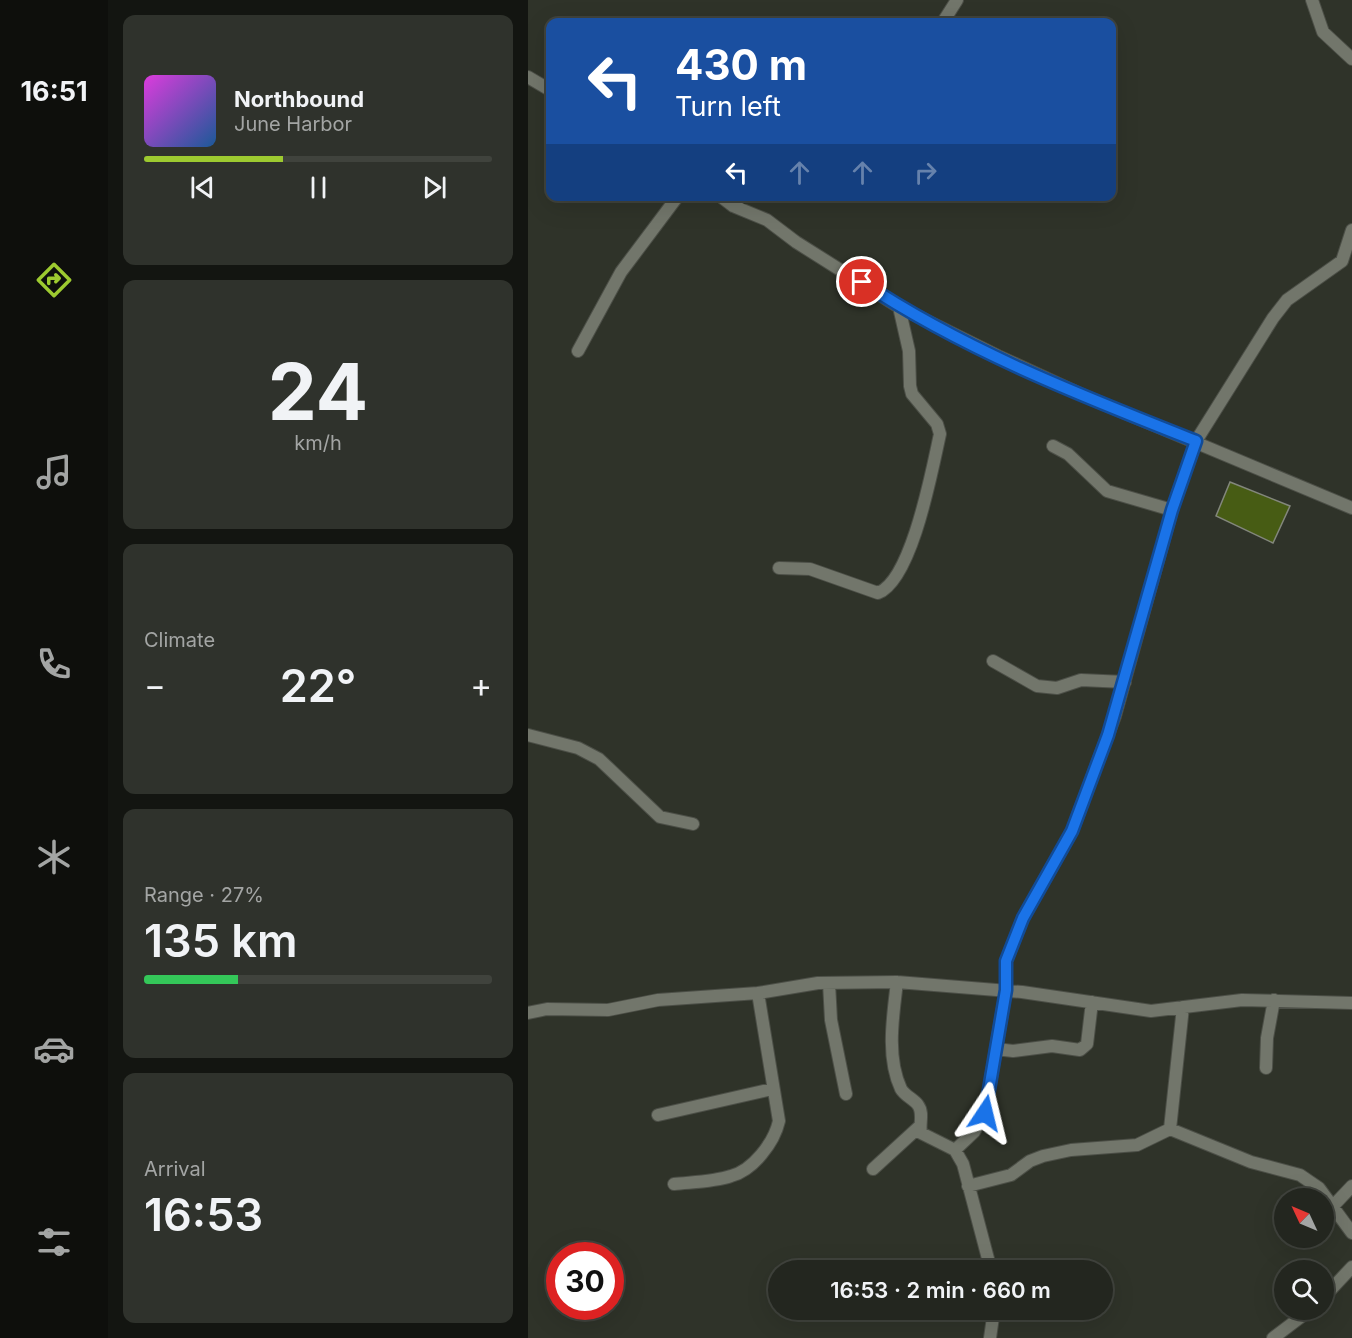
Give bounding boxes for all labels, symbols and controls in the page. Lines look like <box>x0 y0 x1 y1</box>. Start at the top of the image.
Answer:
text: 430 m <box>675 39 807 90</box>
icon: left <box>576 42 654 120</box>
text: 16:51 <box>20 75 88 108</box>
text: Northbound <box>234 86 364 112</box>
text: Turn left <box>675 90 781 123</box>
text: June Harbor <box>234 112 352 136</box>
icon: left <box>720 156 753 189</box>
icon: ahead <box>783 156 816 189</box>
icon: ahead <box>846 156 879 189</box>
icon: right <box>909 156 942 189</box>
icon: previous <box>186 171 219 204</box>
icon: pause <box>302 171 335 204</box>
icon: next <box>418 171 451 204</box>
pin <box>836 256 887 307</box>
icon: directions <box>33 259 75 301</box>
icon: arrive <box>845 265 878 298</box>
text: 24 <box>268 344 368 439</box>
text: km/h <box>294 431 342 455</box>
icon: music <box>33 451 75 493</box>
text: Climate <box>144 628 215 652</box>
icon: phone <box>33 643 75 685</box>
text: 22° <box>280 658 356 713</box>
text: − <box>144 665 166 705</box>
text: + <box>470 665 492 705</box>
icon: climate <box>33 836 75 878</box>
text: Range · 27% <box>144 883 264 907</box>
text: 135 km <box>144 913 297 968</box>
icon: car <box>33 1028 75 1070</box>
position arrow <box>953 1081 1017 1145</box>
text: Arrival <box>144 1157 206 1181</box>
text: 16:53 <box>144 1187 263 1242</box>
north arrow <box>1274 1188 1334 1248</box>
map controls <box>1274 1188 1334 1320</box>
icon: filters <box>33 1221 75 1263</box>
speed limit sign: 30 <box>546 1242 624 1320</box>
button: search <box>1274 1260 1334 1320</box>
text: 16:53 · 2 min · 660 m <box>830 1277 1051 1303</box>

